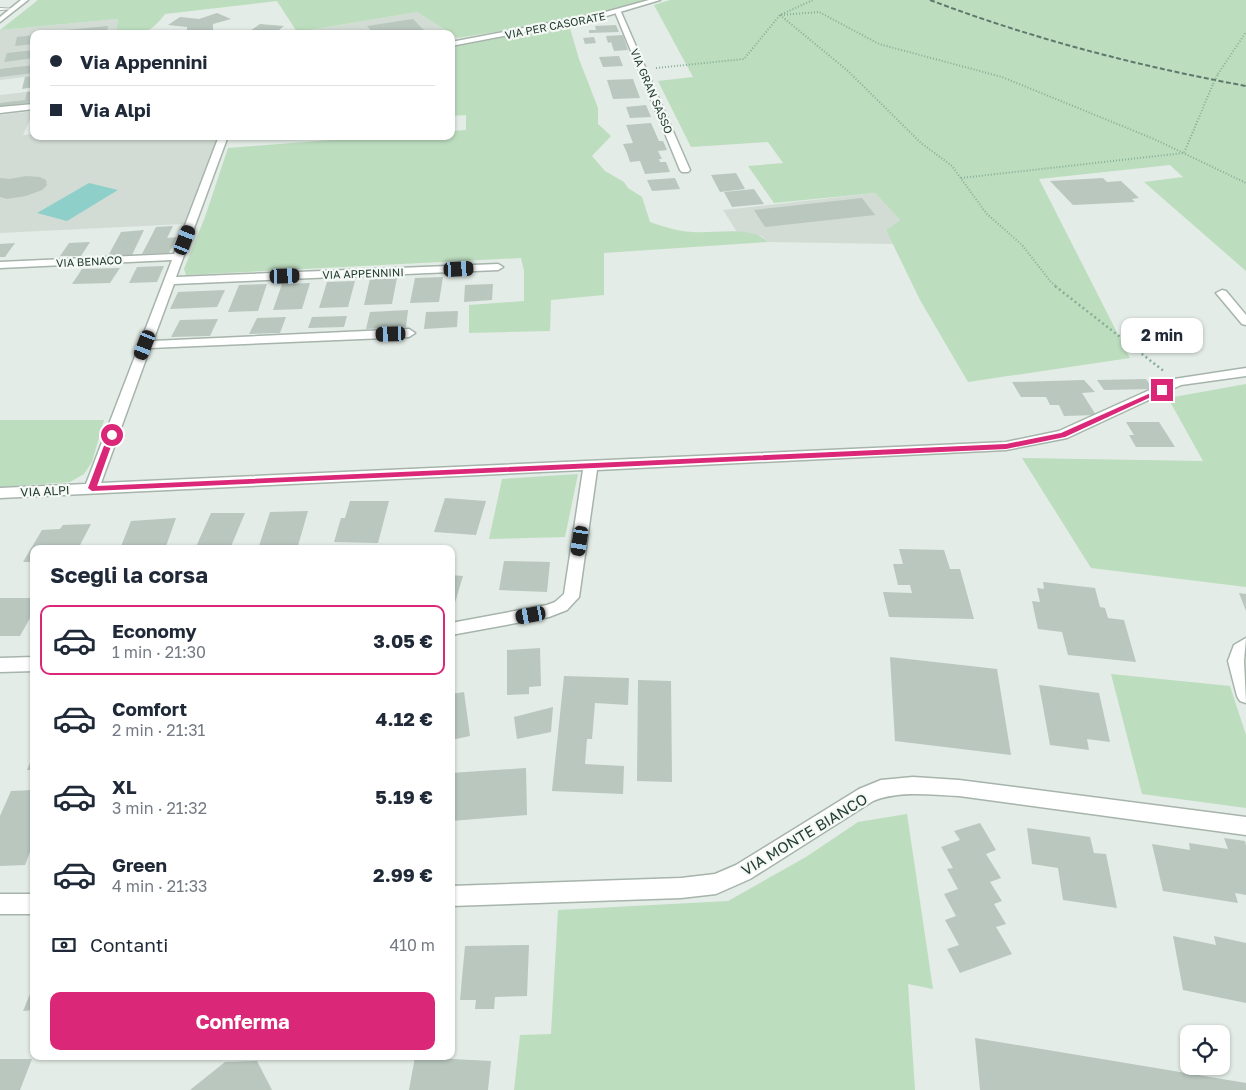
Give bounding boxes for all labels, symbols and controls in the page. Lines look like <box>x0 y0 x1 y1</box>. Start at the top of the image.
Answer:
street label: VIA PER CASORATE <box>504 9 607 41</box>
street label: VIA GRAN SASSO <box>628 47 676 135</box>
text: Via Appennini <box>80 50 207 73</box>
text: Via Alpi <box>80 98 151 121</box>
car <box>172 223 197 257</box>
street label: VIA BENACO <box>56 253 122 269</box>
car <box>443 261 474 277</box>
street label: VIA APPENNINI <box>322 265 404 281</box>
car <box>269 268 300 284</box>
callout: 2 min <box>1121 318 1203 352</box>
text: 2 min <box>1141 325 1183 345</box>
car <box>375 326 406 342</box>
car <box>132 328 157 362</box>
route end <box>1151 379 1173 401</box>
route start <box>101 424 123 446</box>
street label: VIA ALPI <box>20 482 70 500</box>
car <box>570 525 589 557</box>
text: Scegli la corsa <box>50 561 208 588</box>
car <box>514 605 547 625</box>
icon: car <box>52 618 97 663</box>
text: Economy <box>112 619 197 642</box>
text: 3.05 € <box>373 629 433 652</box>
text: 1 min · 21:30 <box>112 642 206 662</box>
icon: car <box>52 696 97 741</box>
text: Comfort <box>112 697 187 720</box>
text: 4.12 € <box>376 707 433 730</box>
text: 2 min · 21:31 <box>112 720 205 740</box>
icon: car <box>52 774 97 819</box>
text: XL <box>112 775 137 798</box>
text: 5.19 € <box>375 785 433 808</box>
street label: VIA MONTE BIANCO <box>738 789 870 879</box>
text: 3 min · 21:32 <box>112 798 207 818</box>
icon: car <box>52 852 97 897</box>
text: Green <box>112 853 167 876</box>
text: 2.99 € <box>373 863 433 886</box>
text: 4 min · 21:33 <box>112 876 207 896</box>
icon: cash <box>50 931 78 959</box>
text: Contanti <box>90 933 168 956</box>
text: 410 m <box>389 935 435 955</box>
button: Conferma <box>50 992 435 1050</box>
map controls <box>1180 1025 1230 1075</box>
button: locate <box>1180 1025 1230 1075</box>

